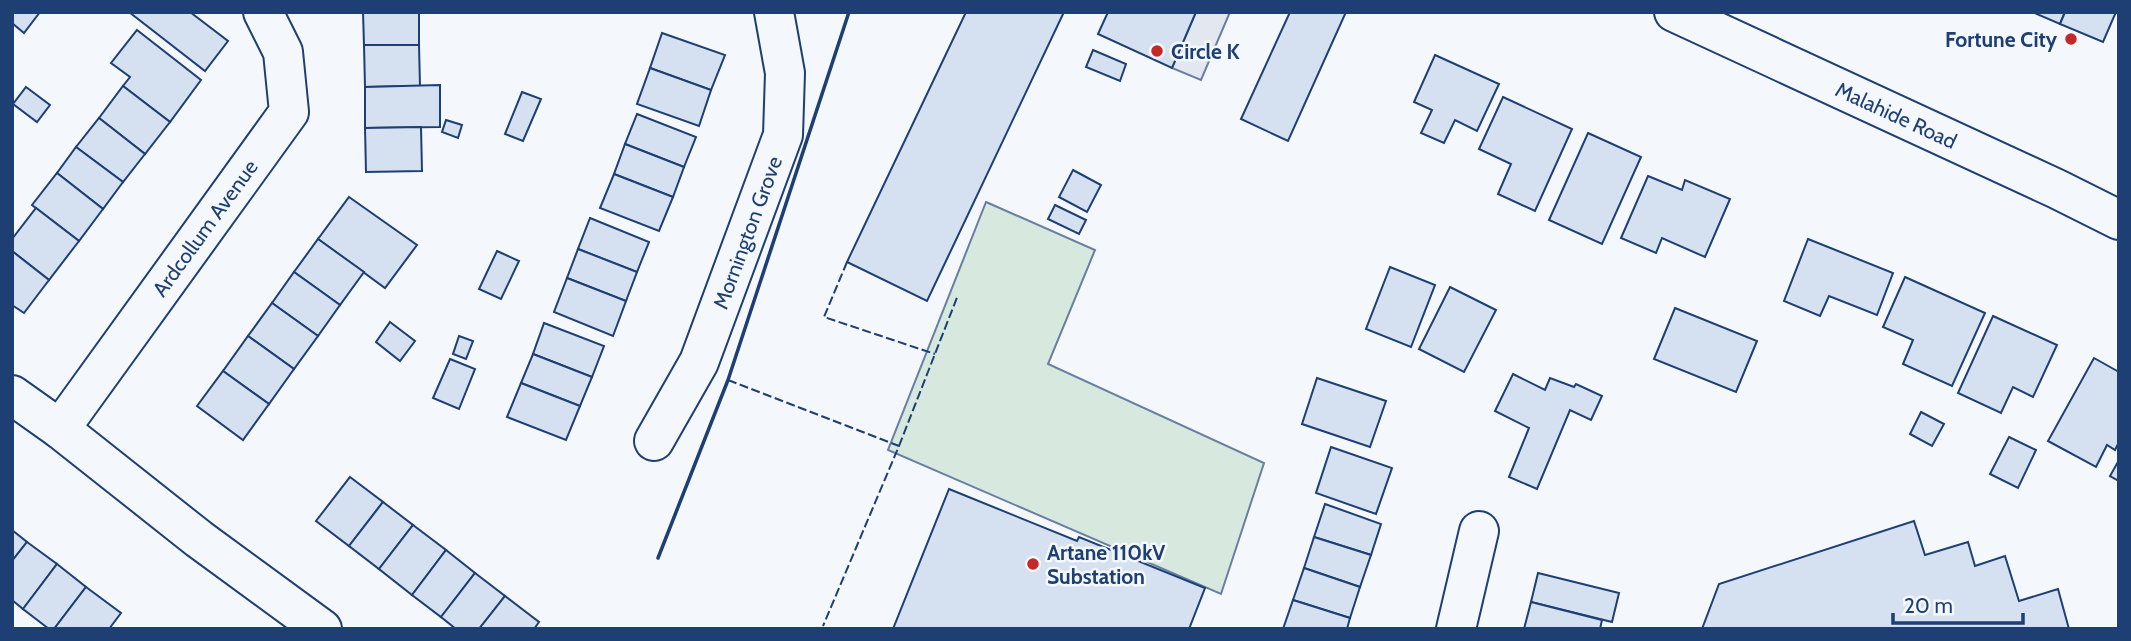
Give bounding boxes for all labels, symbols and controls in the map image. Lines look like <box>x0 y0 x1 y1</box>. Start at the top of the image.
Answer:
place label: Fortune City <box>1945 27 2058 52</box>
marker: Fortune City <box>2063 31 2079 47</box>
place label: Circle K <box>1171 39 1241 64</box>
marker: Circle K <box>1149 43 1165 59</box>
street label: Malahide Road <box>1832 76 1961 154</box>
street label: Mornington Grove <box>707 152 787 312</box>
street label: Ardcollum Avenue <box>147 155 263 301</box>
place label: Artane 110kV Substation <box>1047 540 1165 589</box>
marker: Artane 110kV Substation <box>1025 556 1041 572</box>
scale bar <box>1893 582 2022 626</box>
text: 20 m <box>1904 593 1953 618</box>

